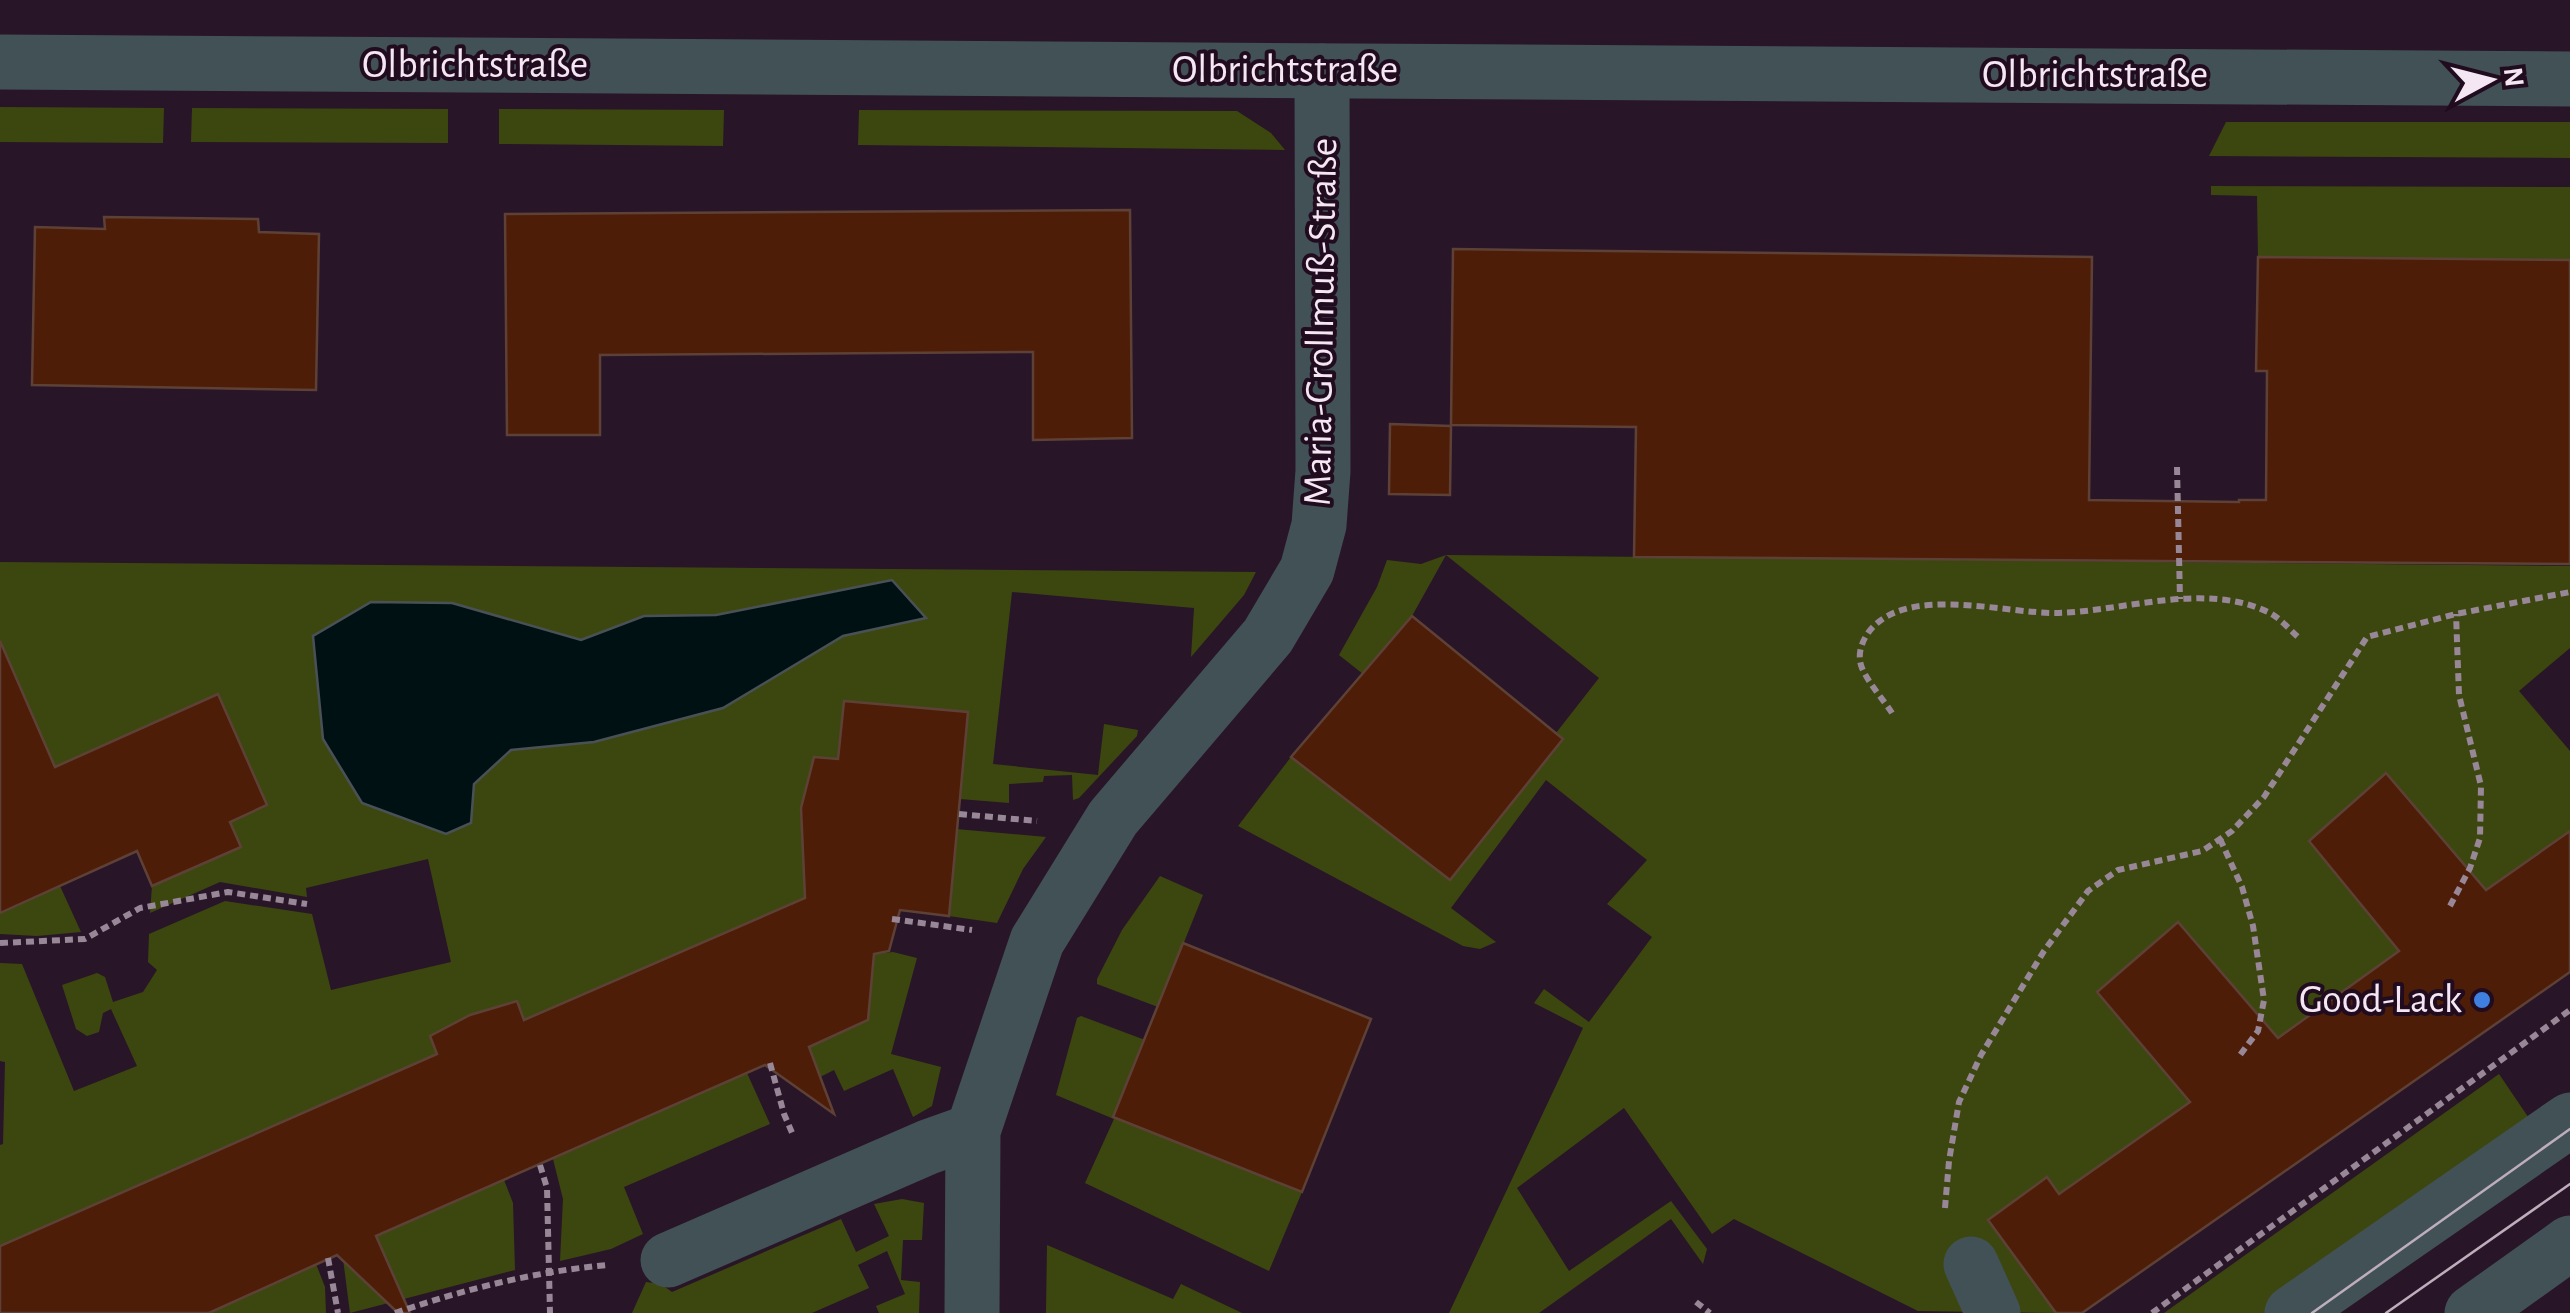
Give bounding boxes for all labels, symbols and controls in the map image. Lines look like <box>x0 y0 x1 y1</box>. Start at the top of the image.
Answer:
north arrow <box>2440 30 2540 130</box>
street label: Olbrichtstraße <box>362 45 588 85</box>
street label: Olbrichtstraße <box>1172 50 1398 90</box>
street label: Olbrichtstraße <box>1982 55 2208 95</box>
text: N <box>2498 66 2528 89</box>
street label: Maria-Grollmuß-Straße <box>1298 138 1344 506</box>
place label: Good-Lack <box>2299 980 2462 1020</box>
marker: Good-Lack <box>2471 989 2493 1011</box>

